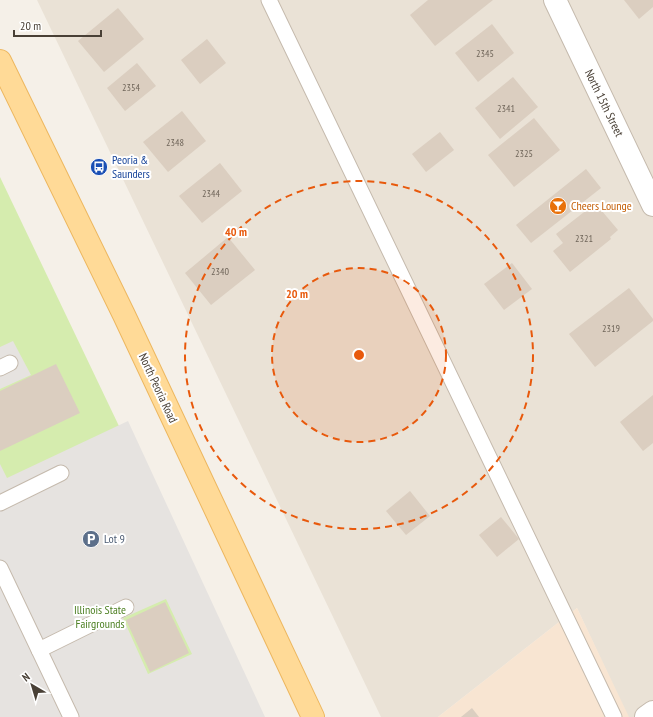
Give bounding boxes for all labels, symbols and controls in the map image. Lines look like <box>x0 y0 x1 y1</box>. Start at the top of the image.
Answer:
scale bar <box>14 12 101 38</box>
text: 20 m <box>20 18 41 33</box>
house number: 2345 <box>476 47 494 60</box>
street label: North 15th Street <box>582 67 628 140</box>
house number: 2354 <box>122 81 141 94</box>
house number: 2341 <box>497 102 515 115</box>
house number: 2348 <box>166 136 184 149</box>
house number: 2325 <box>515 147 533 160</box>
place label: Peoria & Saunders <box>112 152 150 181</box>
bus stop icon: Peoria & Saunders <box>89 157 109 177</box>
house number: 2344 <box>202 187 221 200</box>
bar icon: Cheers Lounge <box>548 196 568 216</box>
place label: Cheers Lounge <box>571 198 632 213</box>
text: 40 m <box>225 224 247 239</box>
house number: 2321 <box>575 232 593 245</box>
house number: 2340 <box>211 265 230 278</box>
text: 20 m <box>286 286 308 301</box>
house number: 2319 <box>602 322 620 335</box>
centre of rings <box>352 348 366 362</box>
street label: North Peoria Road <box>136 351 181 425</box>
parking icon: Lot 9 <box>81 529 101 549</box>
place label: Lot 9 <box>104 531 125 546</box>
park label: Illinois State Fairgrounds <box>74 602 126 631</box>
north arrow <box>12 665 52 705</box>
text: N <box>19 670 33 684</box>

